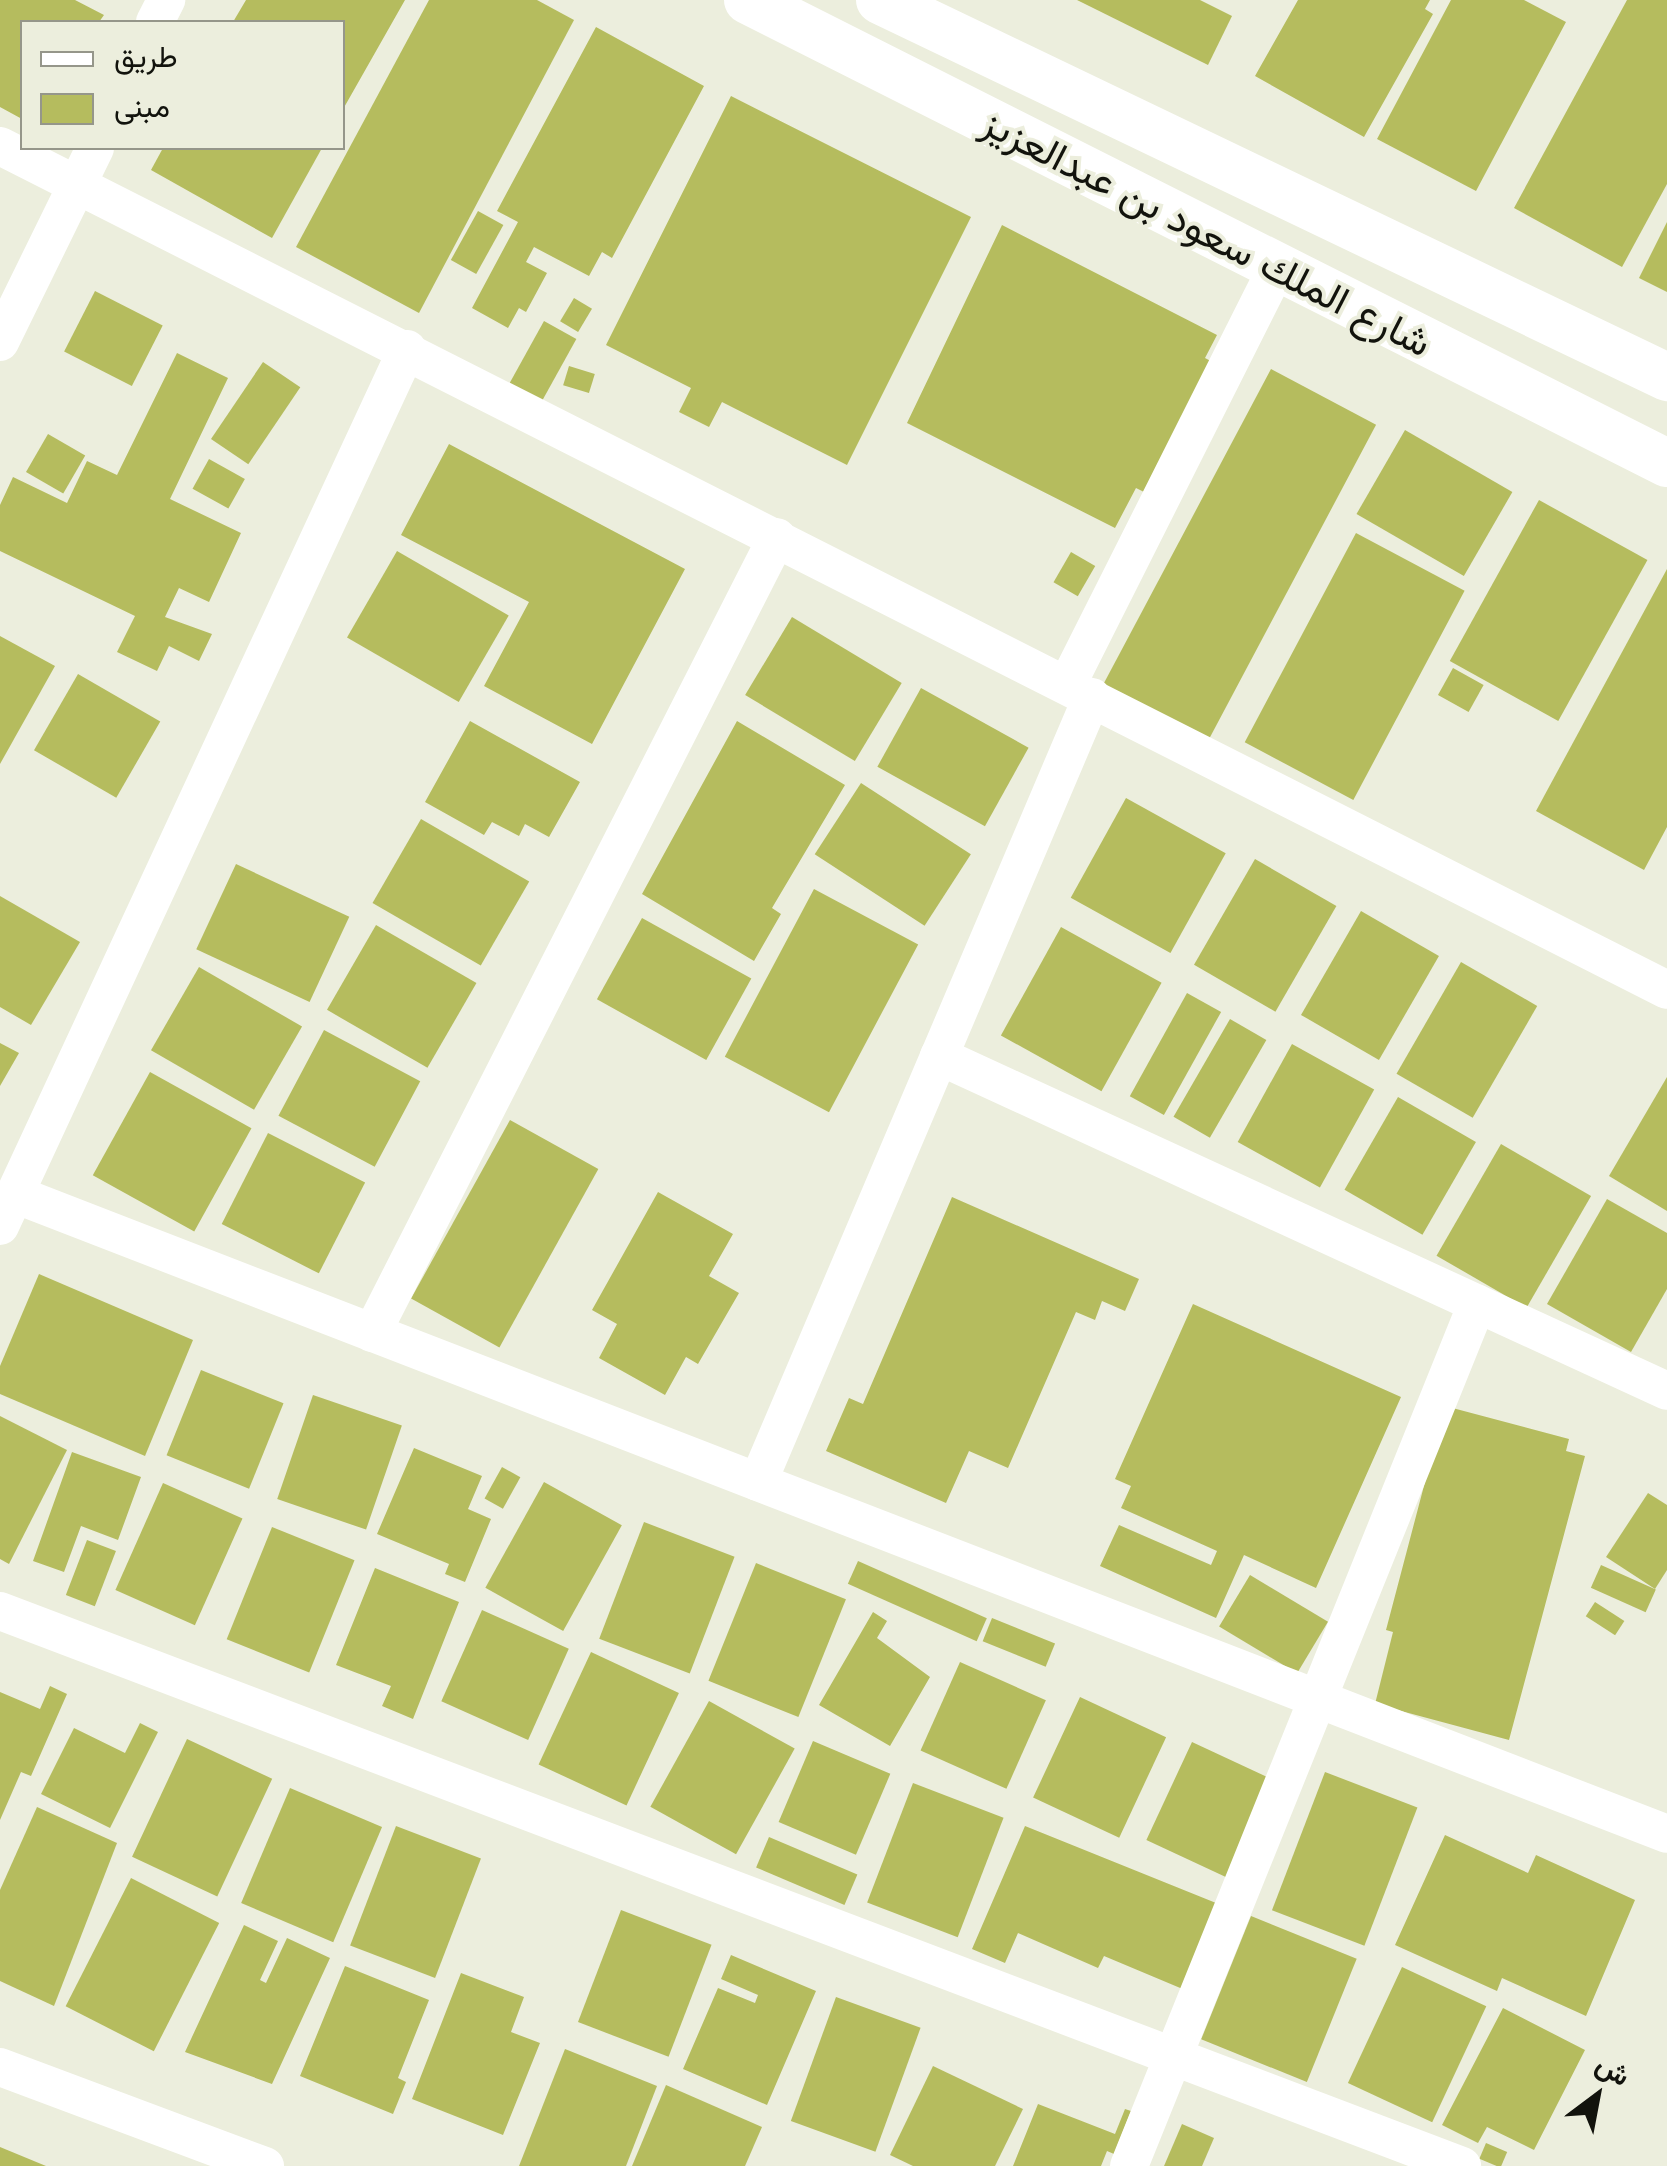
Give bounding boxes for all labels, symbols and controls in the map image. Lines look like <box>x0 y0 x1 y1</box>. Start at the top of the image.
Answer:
legend <box>20 20 345 150</box>
text: طريق <box>114 35 178 78</box>
text: مبنى <box>114 85 170 128</box>
street label: شارع الملك سعود بن عبدالعزيز <box>974 98 1440 366</box>
text: ش <box>1588 2044 1638 2096</box>
north arrow <box>1547 2046 1647 2146</box>

